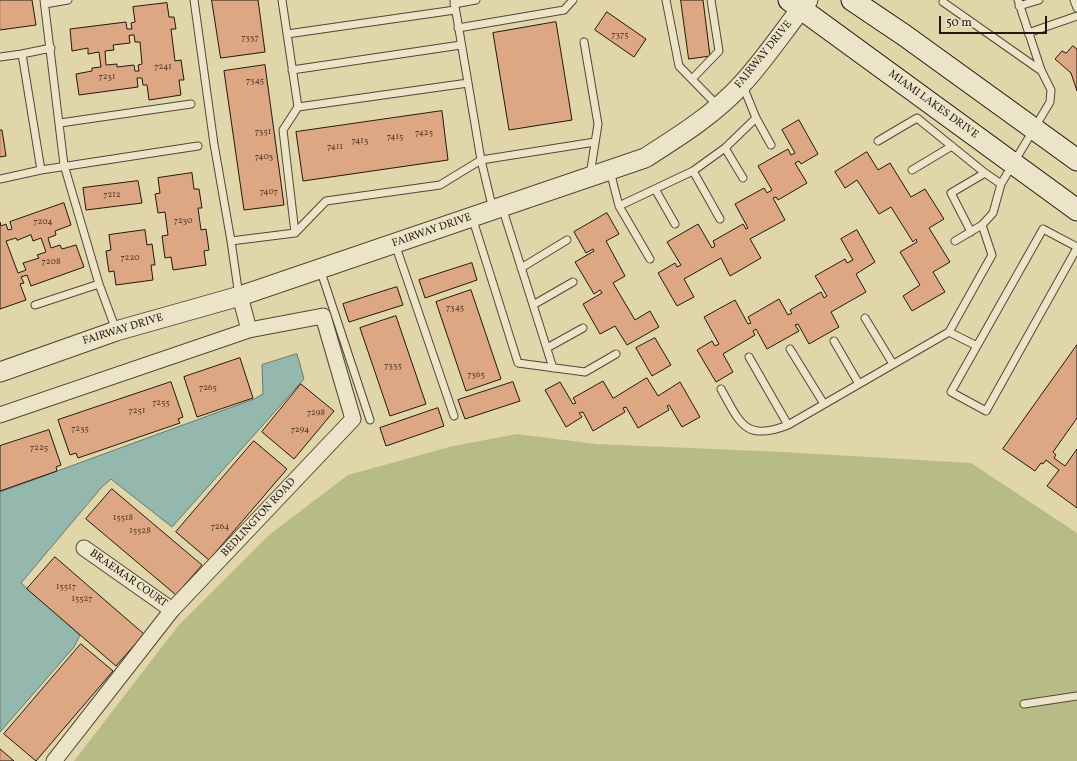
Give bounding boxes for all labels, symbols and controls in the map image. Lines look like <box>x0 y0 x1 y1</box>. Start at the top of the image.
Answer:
scale bar <box>941 8 1049 34</box>
text: 50 m <box>946 15 972 31</box>
street label: FAIRWAY DRIVE <box>733 18 795 92</box>
house number: 7375 <box>611 30 629 40</box>
house number: 7337 <box>241 33 259 43</box>
house number: 7241 <box>154 62 172 72</box>
street label: MIAMI LAKES DRIVE <box>885 68 981 142</box>
house number: 7231 <box>99 72 115 82</box>
house number: 7345 <box>246 76 264 86</box>
house number: 7351 <box>255 127 271 137</box>
house number: 7425 <box>415 128 433 138</box>
house number: 7415 <box>387 132 403 142</box>
house number: 7413 <box>352 136 368 146</box>
house number: 7411 <box>327 142 343 152</box>
house number: 7403 <box>255 152 273 162</box>
house number: 7407 <box>260 187 278 197</box>
house number: 7212 <box>103 190 121 200</box>
street label: FAIRWAY DRIVE <box>390 211 474 251</box>
house number: 7230 <box>174 216 192 226</box>
house number: 7204 <box>33 217 53 227</box>
house number: 7220 <box>120 253 140 263</box>
house number: 7208 <box>42 257 60 267</box>
house number: 7345 <box>446 303 464 313</box>
street label: FAIRWAY DRIVE <box>81 311 165 349</box>
house number: 7335 <box>384 361 402 371</box>
house number: 7365 <box>467 370 485 380</box>
house number: 7265 <box>199 383 217 393</box>
house number: 7255 <box>152 398 170 408</box>
house number: 7251 <box>129 406 145 416</box>
house number: 7298 <box>307 408 325 418</box>
house number: 7235 <box>71 424 89 434</box>
house number: 7294 <box>291 425 309 435</box>
house number: 7225 <box>30 443 48 453</box>
street label: BEDLINGTON ROAD <box>219 476 299 560</box>
house number: 15518 <box>113 513 133 523</box>
house number: 7264 <box>211 522 229 532</box>
house number: 15528 <box>129 526 151 536</box>
street label: BRAEMAR COURT <box>87 547 169 611</box>
house number: 15517 <box>56 582 76 592</box>
house number: 15527 <box>71 594 93 604</box>

